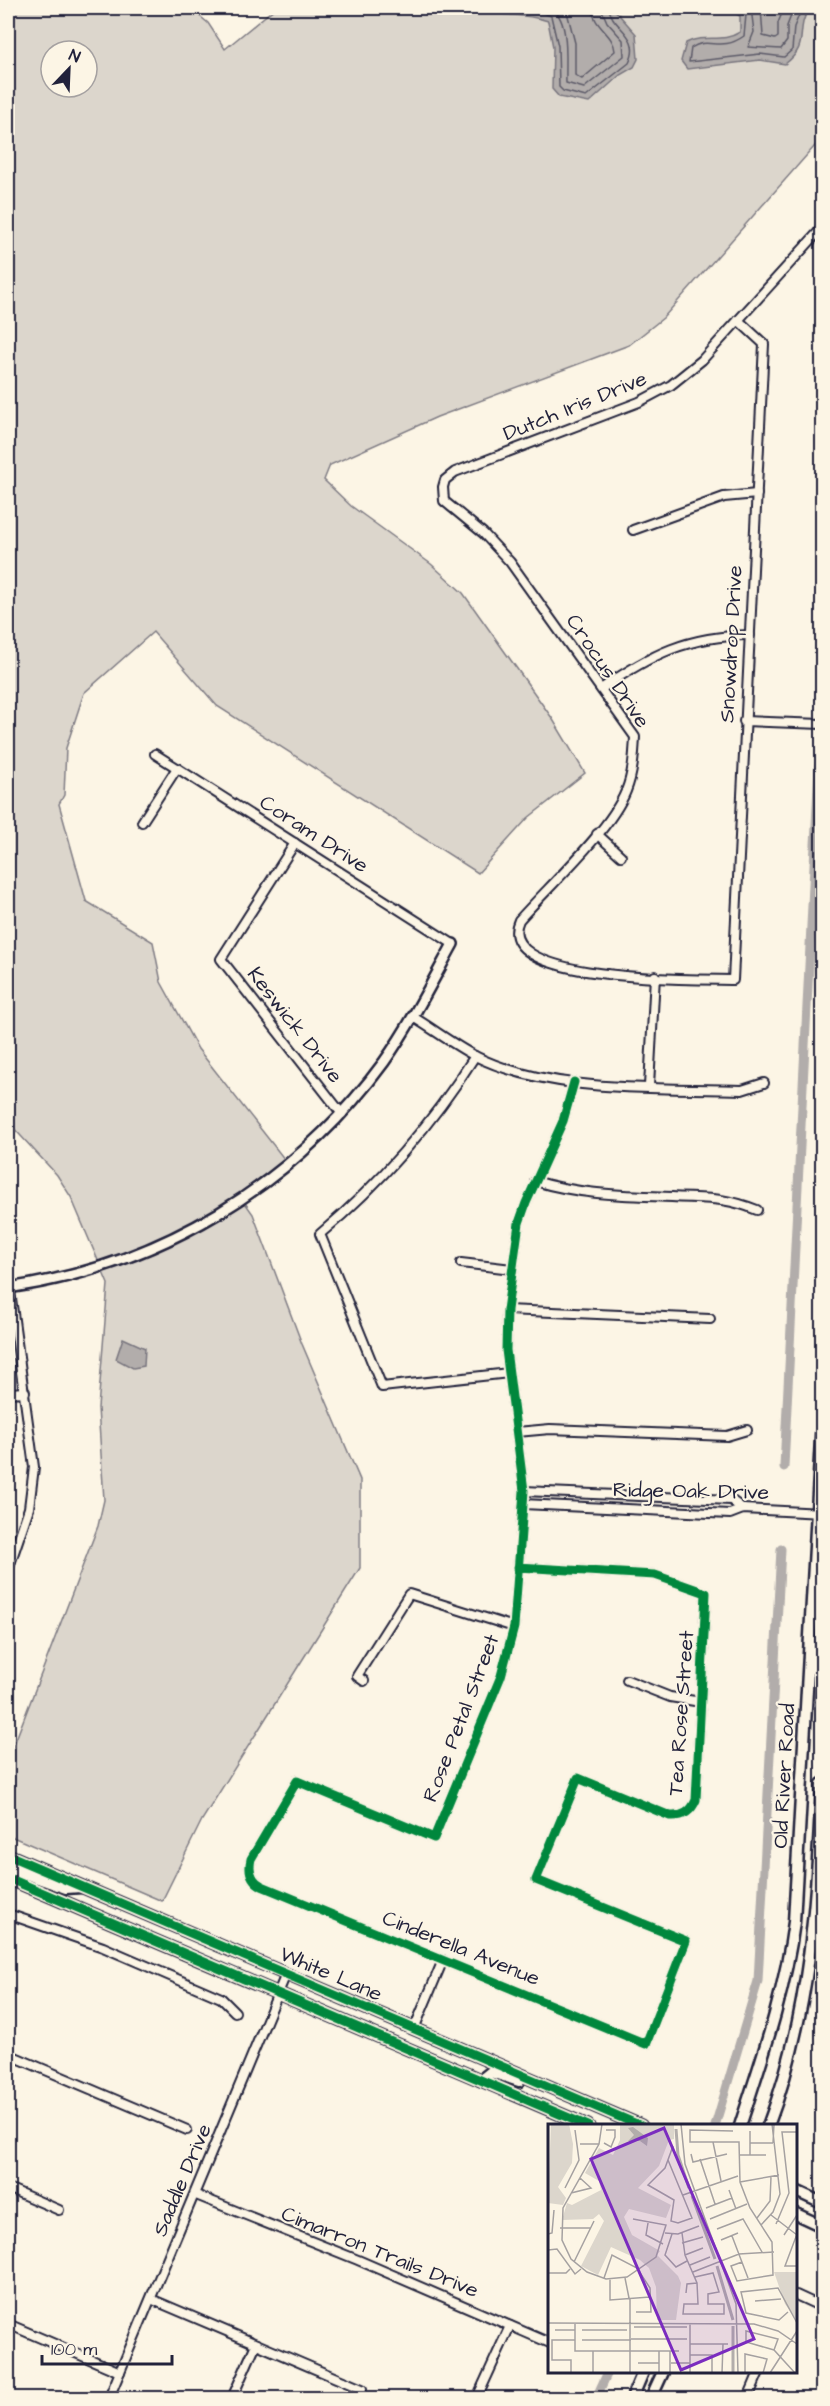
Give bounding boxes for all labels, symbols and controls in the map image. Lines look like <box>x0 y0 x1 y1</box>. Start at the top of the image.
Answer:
north arrow <box>39 39 99 99</box>
text: N <box>66 44 83 68</box>
street label: Dutch Iris Drive <box>499 364 651 448</box>
street label: Snowdrop Drive <box>712 565 751 724</box>
street label: Crocus Drive <box>559 608 657 734</box>
street label: Coram Drive <box>254 788 374 880</box>
street label: Keswick Drive <box>240 961 350 1089</box>
street label: Ridge Oak Drive <box>613 1475 769 1509</box>
street label: Rose Petal Street <box>416 1629 507 1806</box>
street label: Tea Rose Street <box>661 1629 701 1797</box>
street label: Old River Road <box>766 1703 802 1849</box>
street label: Cinderella Avenue <box>378 1903 544 1993</box>
street label: White Lane <box>275 1939 387 2009</box>
street label: Saddle Drive <box>145 2119 219 2241</box>
inset map <box>548 2124 797 2373</box>
street label: Cimarron Trails Drive <box>277 2199 483 2305</box>
scale bar <box>42 2328 172 2366</box>
text: 100 m <box>51 2337 97 2362</box>

